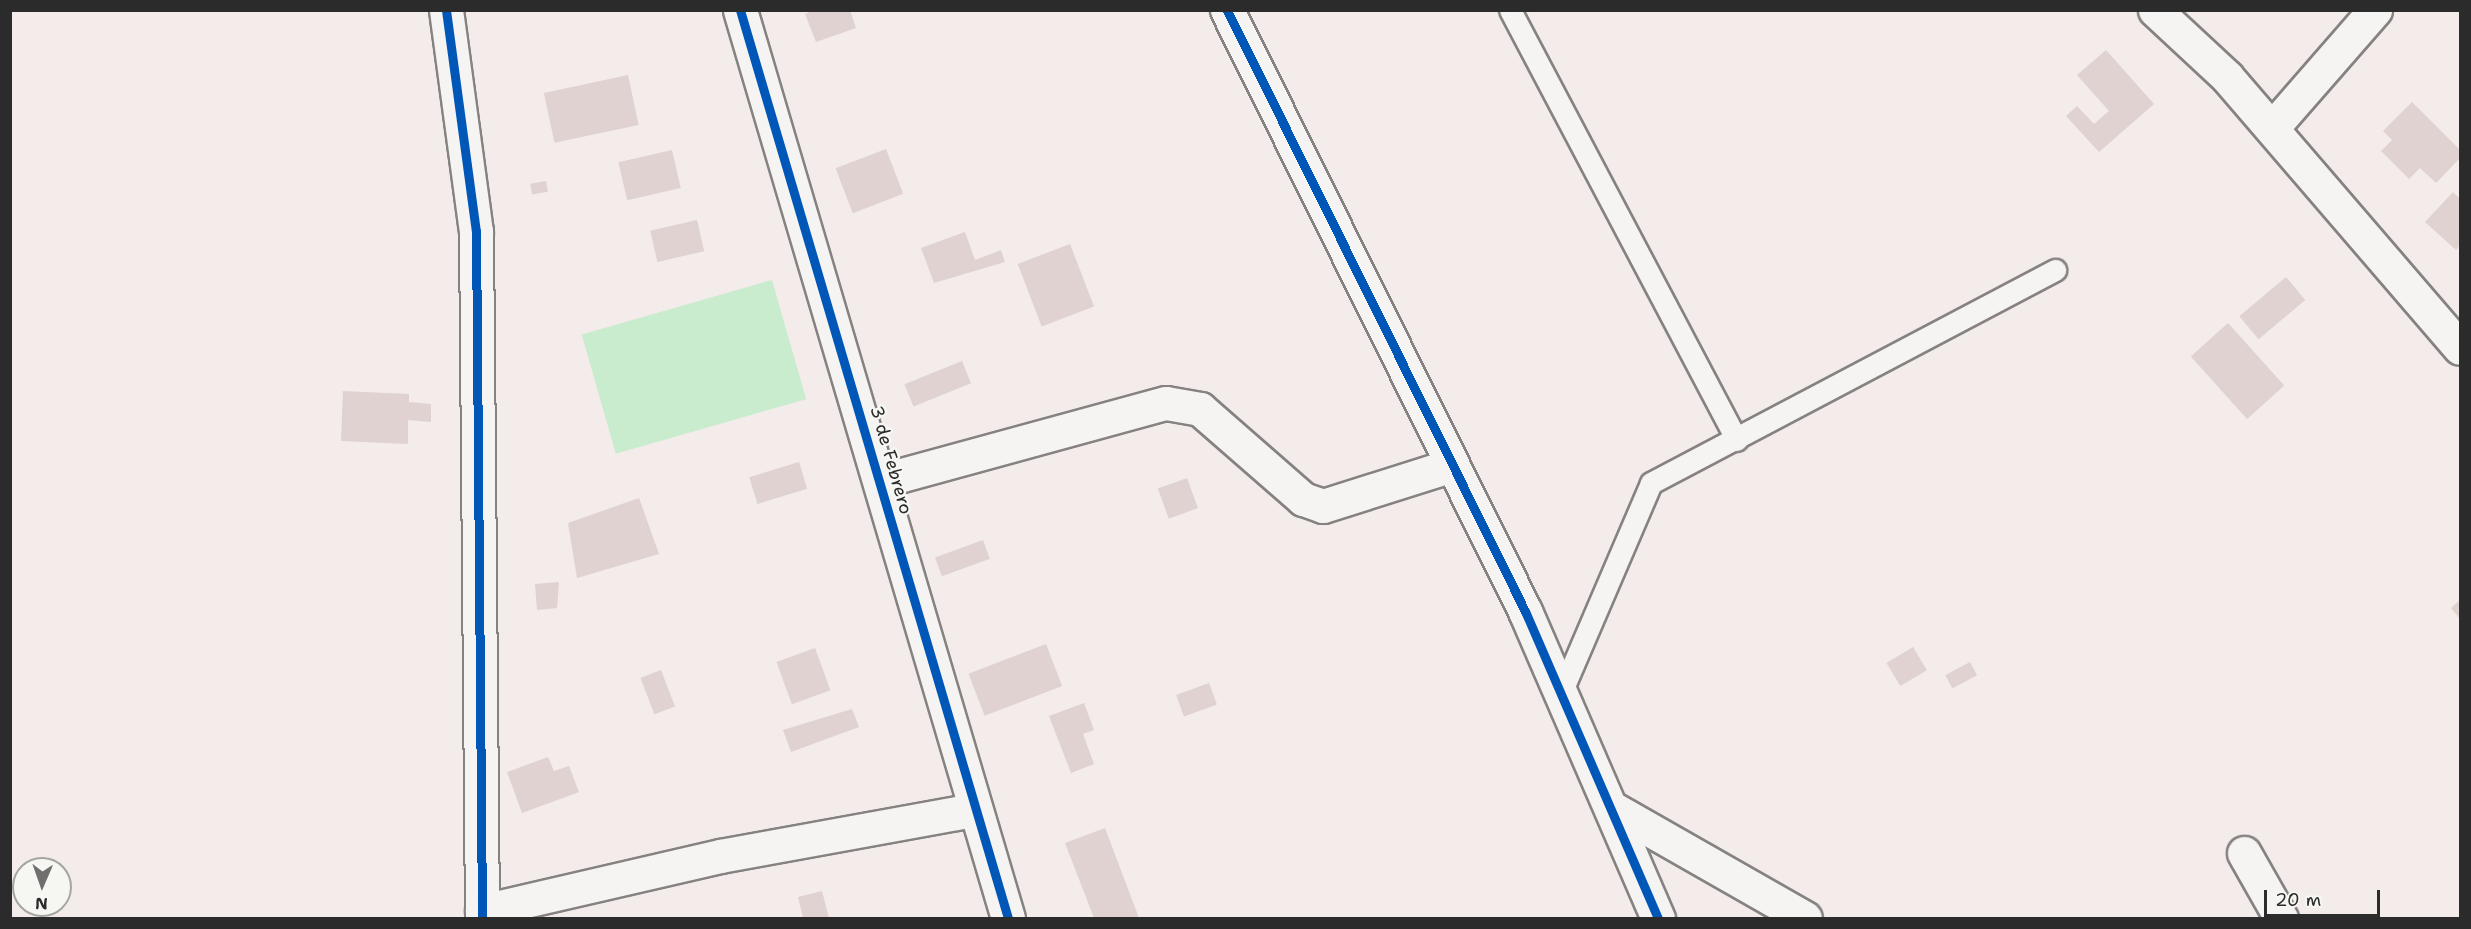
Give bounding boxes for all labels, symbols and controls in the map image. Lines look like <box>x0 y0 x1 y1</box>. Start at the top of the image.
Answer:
street label: 3 de Febrero <box>865 403 917 517</box>
north arrow <box>12 857 72 917</box>
scale bar <box>2267 878 2382 916</box>
text: 20 m <box>2275 888 2321 912</box>
text: N <box>35 893 48 914</box>

